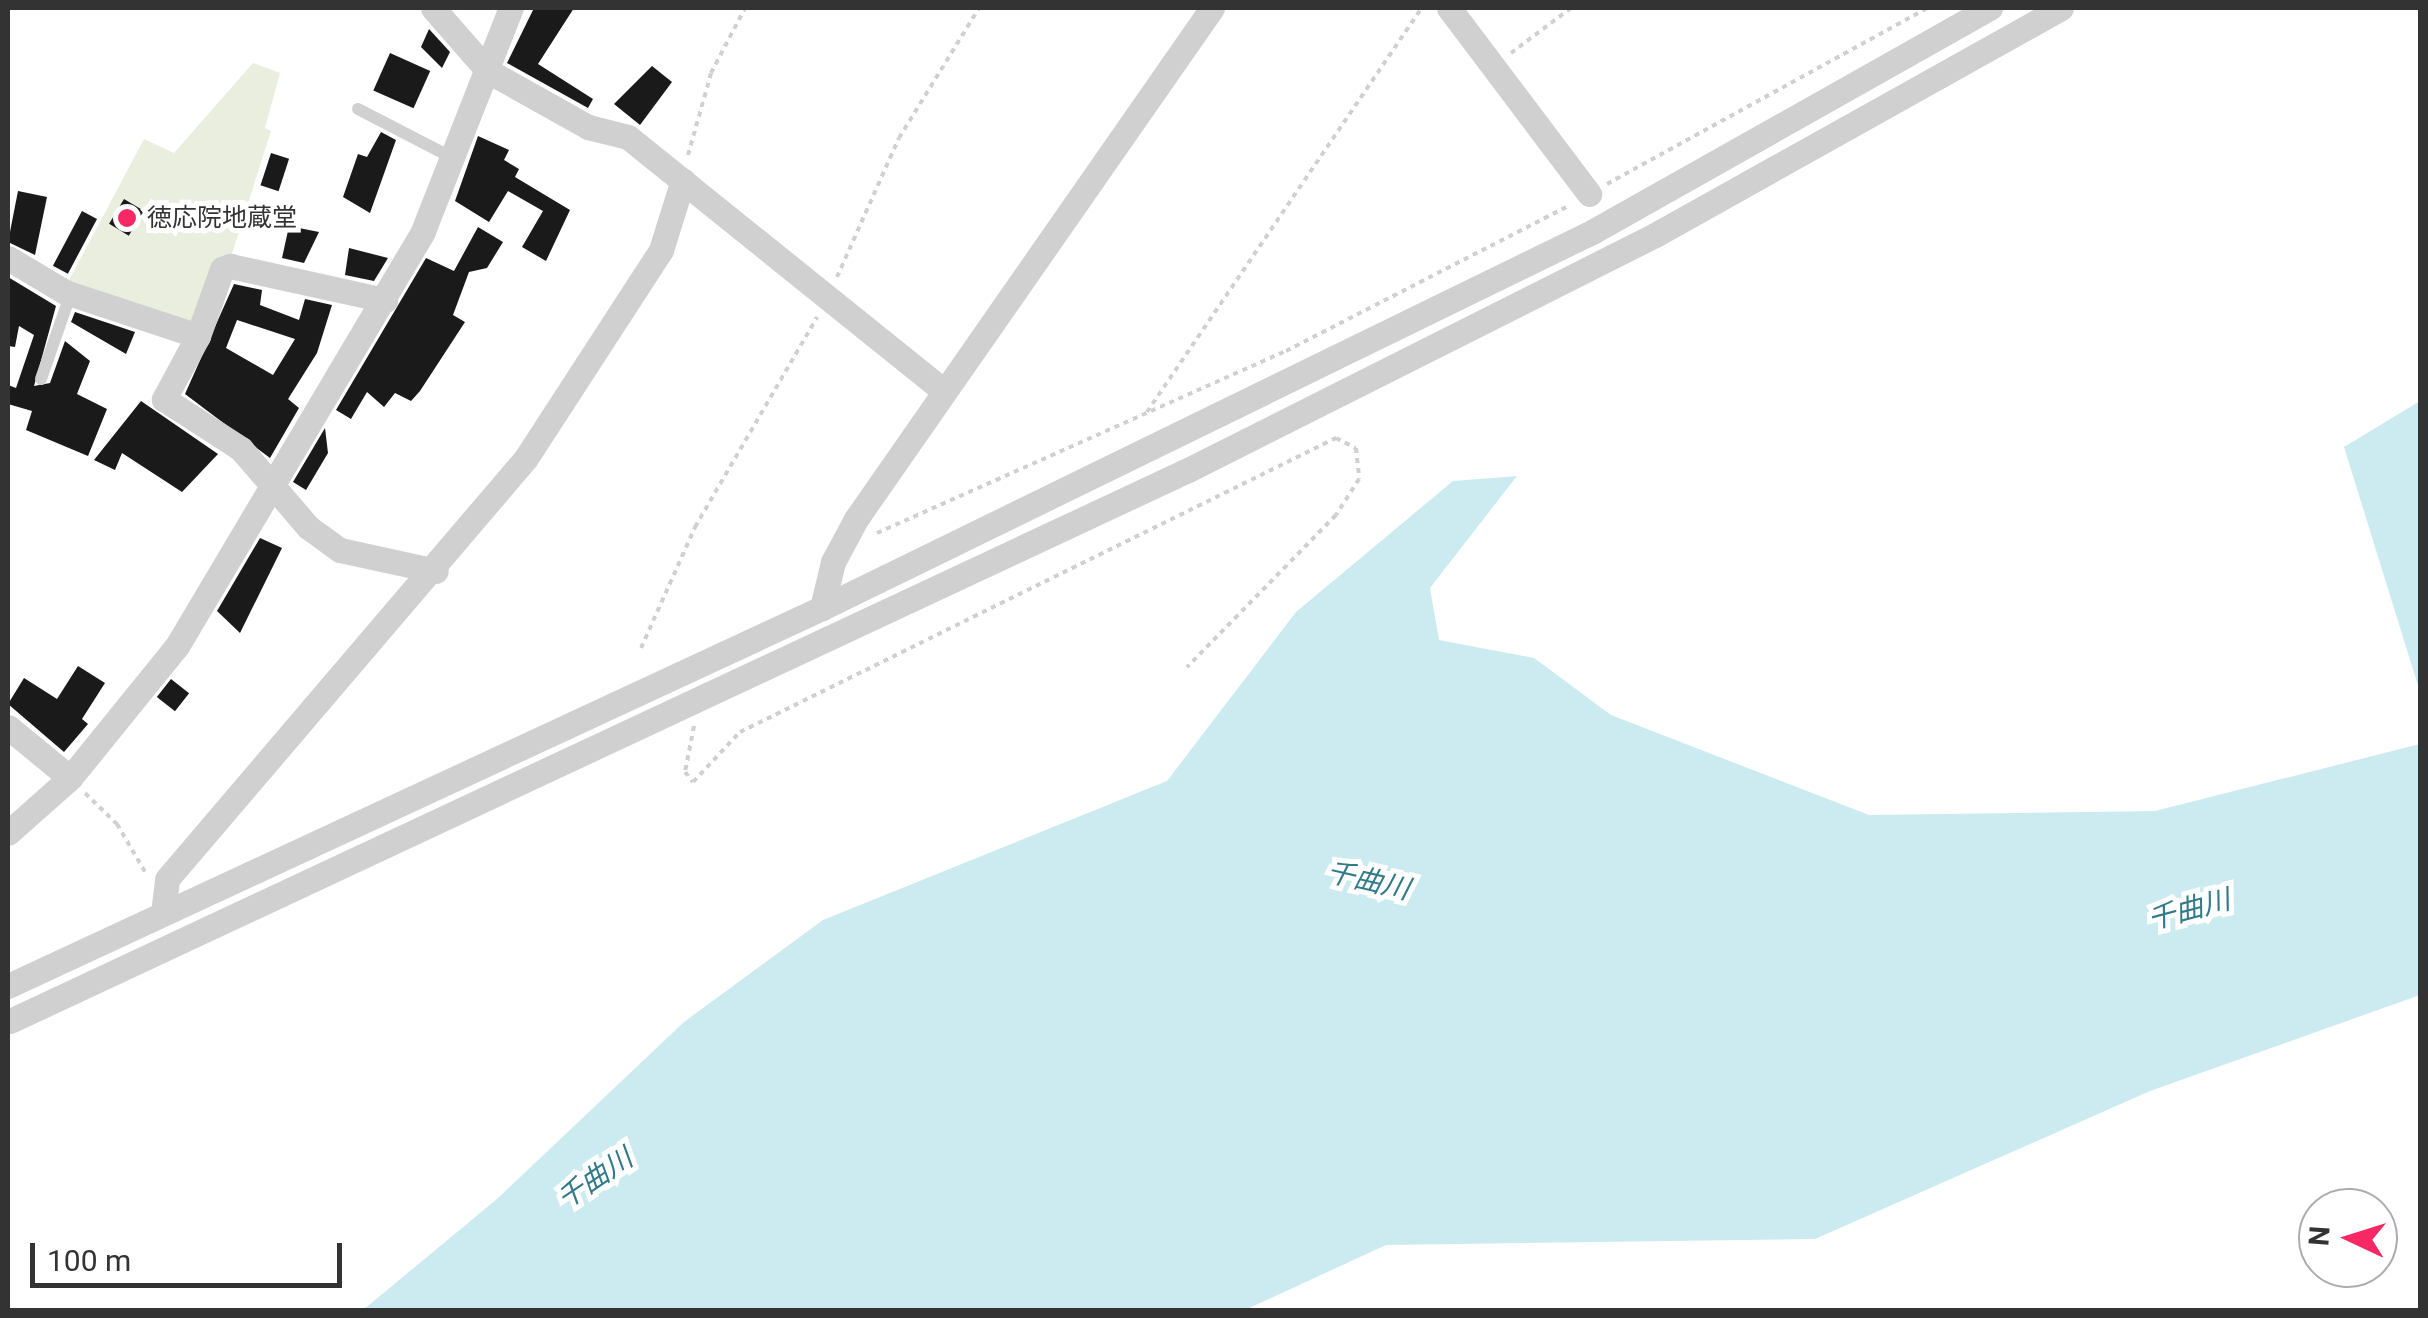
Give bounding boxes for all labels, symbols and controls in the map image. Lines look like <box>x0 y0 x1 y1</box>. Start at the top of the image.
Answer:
place label: 徳応院地蔵堂 <box>147 203 297 233</box>
marker: 徳応院地蔵堂 <box>116 207 138 229</box>
water label: 千曲川 <box>1323 855 1413 907</box>
water label: 千曲川 <box>2144 883 2234 937</box>
water label: 千曲川 <box>551 1142 639 1216</box>
north arrow <box>2298 1188 2398 1288</box>
scale bar <box>35 1223 348 1285</box>
text: N <box>2302 1225 2337 1247</box>
text: 100 m <box>47 1243 131 1278</box>

